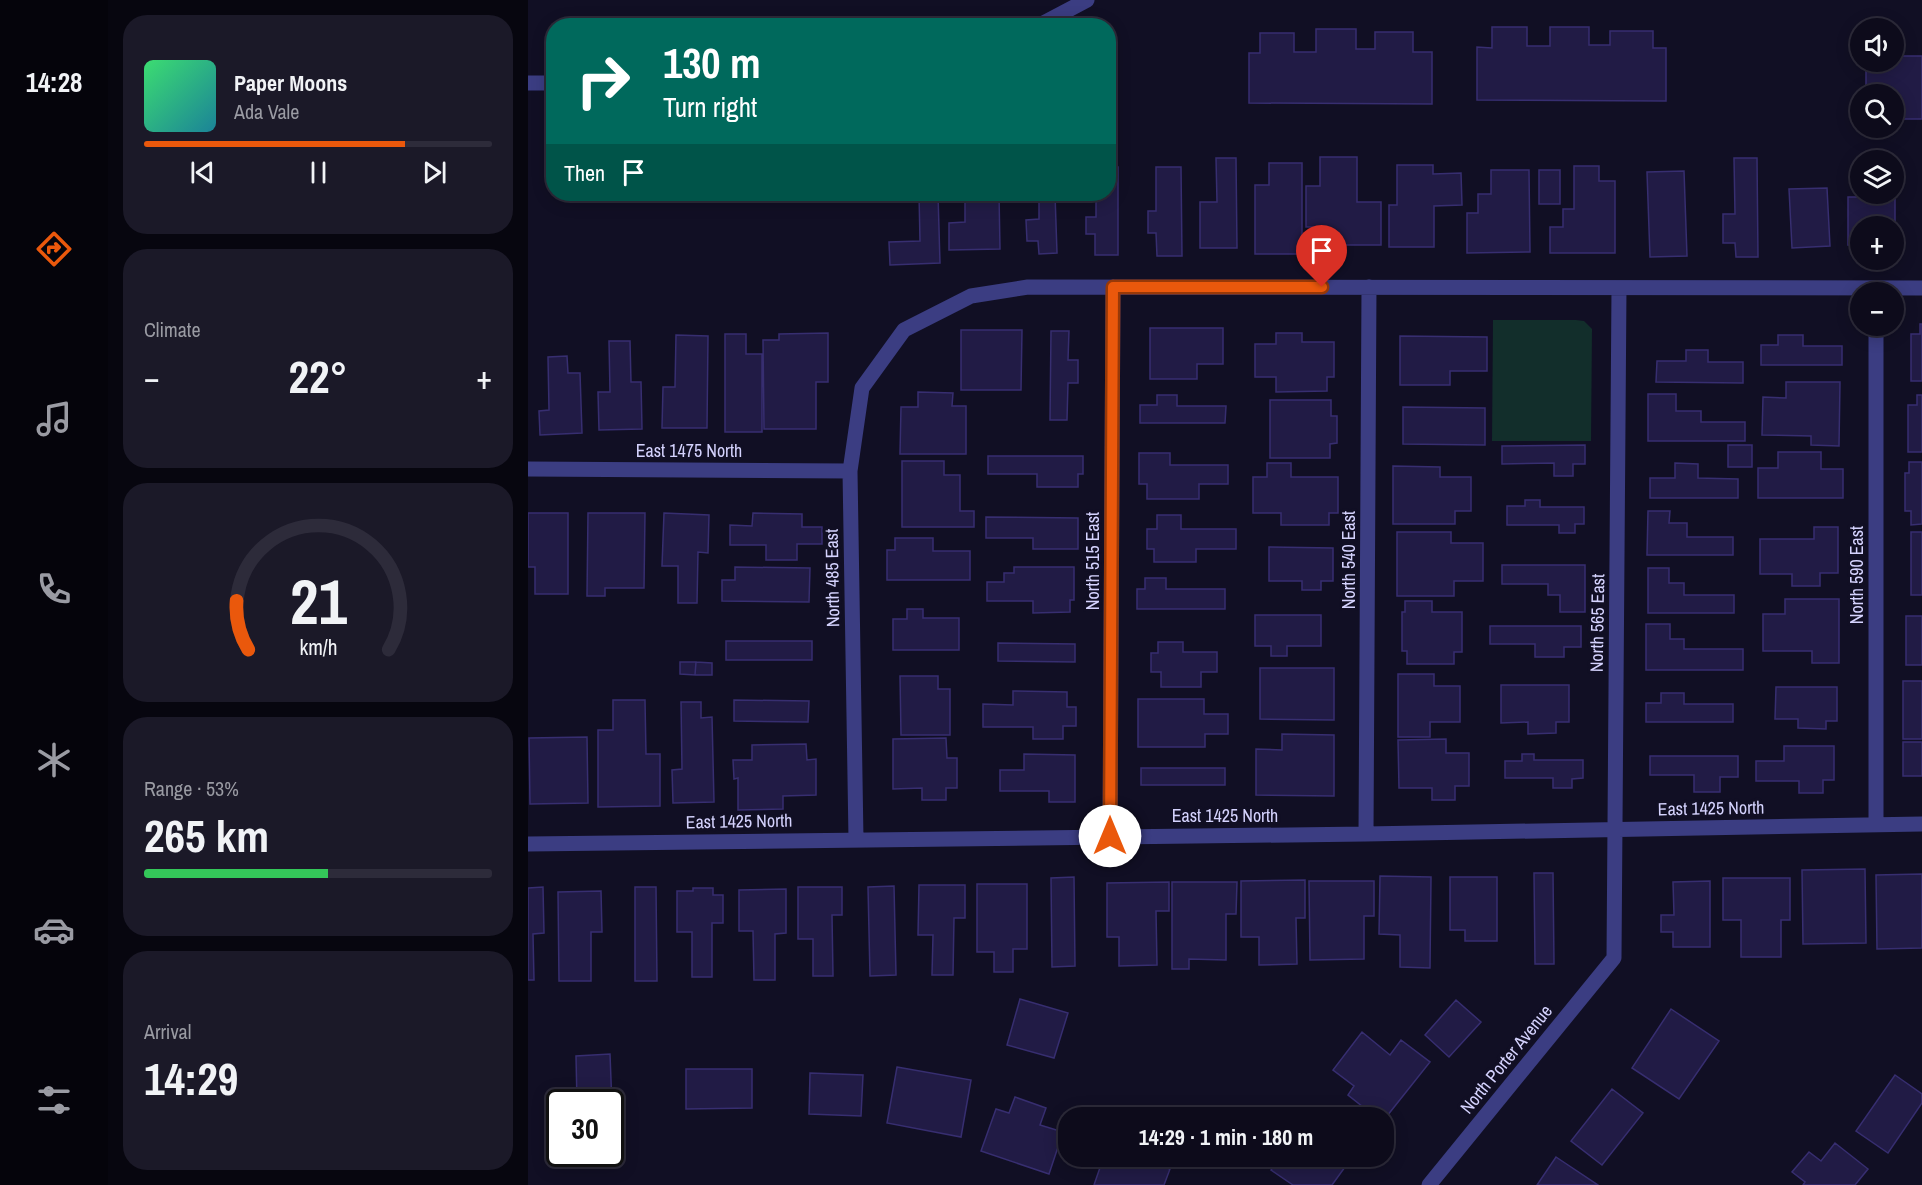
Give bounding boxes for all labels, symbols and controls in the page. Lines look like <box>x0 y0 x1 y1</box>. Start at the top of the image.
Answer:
map controls <box>1850 18 1904 336</box>
button: sound <box>1850 18 1904 72</box>
text: 130 m <box>663 35 761 91</box>
icon: right <box>564 42 642 120</box>
text: 14:28 <box>26 64 82 100</box>
text: Paper Moons <box>234 68 347 98</box>
button: search <box>1850 84 1904 138</box>
text: Turn right <box>663 89 757 125</box>
text: Ada Vale <box>234 98 299 125</box>
button: layers <box>1850 150 1904 204</box>
icon: previous <box>186 156 219 189</box>
icon: pause <box>302 156 335 189</box>
icon: next <box>418 156 451 189</box>
icon: arrive <box>617 156 650 189</box>
text: Then <box>564 158 605 188</box>
button: + <box>1850 216 1904 270</box>
pin <box>1296 225 1347 287</box>
icon: directions <box>33 228 75 270</box>
icon: arrive <box>1305 234 1338 267</box>
button: − <box>1850 282 1904 336</box>
text: Climate <box>144 316 201 343</box>
text: 22° <box>288 346 348 407</box>
text: − <box>144 355 160 399</box>
text: + <box>476 355 492 399</box>
icon: music <box>33 398 75 440</box>
street label: East 1475 North <box>636 438 742 463</box>
street label: North 540 East <box>1336 511 1361 609</box>
street label: North 515 East <box>1080 512 1105 610</box>
street label: North 590 East <box>1844 526 1869 624</box>
street label: North 485 East <box>819 529 845 627</box>
text: 21 <box>290 559 347 643</box>
icon: phone <box>33 568 75 610</box>
street label: North 565 East <box>1584 574 1610 672</box>
text: km/h <box>299 633 337 662</box>
icon: climate <box>33 739 75 781</box>
text: Range · 53% <box>144 775 239 802</box>
street label: East 1425 North <box>1657 795 1765 821</box>
street label: East 1425 North <box>1172 803 1278 828</box>
position arrow <box>1078 804 1142 868</box>
text: 265 km <box>144 805 269 866</box>
street label: East 1425 North <box>685 808 793 834</box>
icon: car <box>33 909 75 951</box>
street label: North Porter Avenue <box>1454 999 1558 1119</box>
text: Arrival <box>144 1018 191 1045</box>
text: 14:29 <box>144 1048 238 1109</box>
icon: filters <box>33 1079 75 1121</box>
speed limit sign: 30 <box>546 1089 624 1167</box>
text: 14:29 · 1 min · 180 m <box>1139 1122 1313 1152</box>

